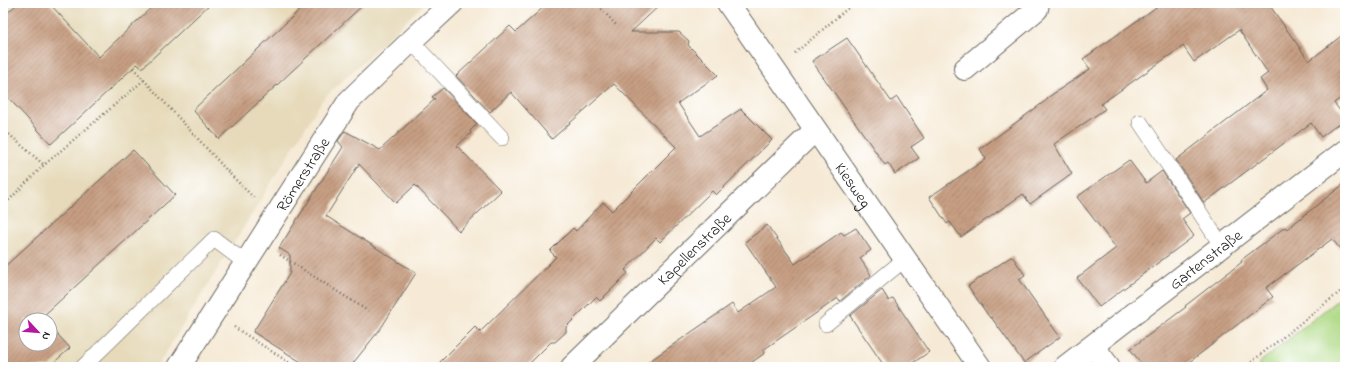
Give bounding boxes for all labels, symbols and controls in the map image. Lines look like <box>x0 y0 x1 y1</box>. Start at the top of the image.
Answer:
street label: Römerstraße <box>271 132 337 217</box>
street label: Kiesweg <box>828 158 876 214</box>
street label: Kapellenstraße <box>653 207 738 292</box>
street label: Gartenstraße <box>1165 224 1249 296</box>
north arrow <box>18 312 58 352</box>
text: N <box>37 329 55 343</box>

